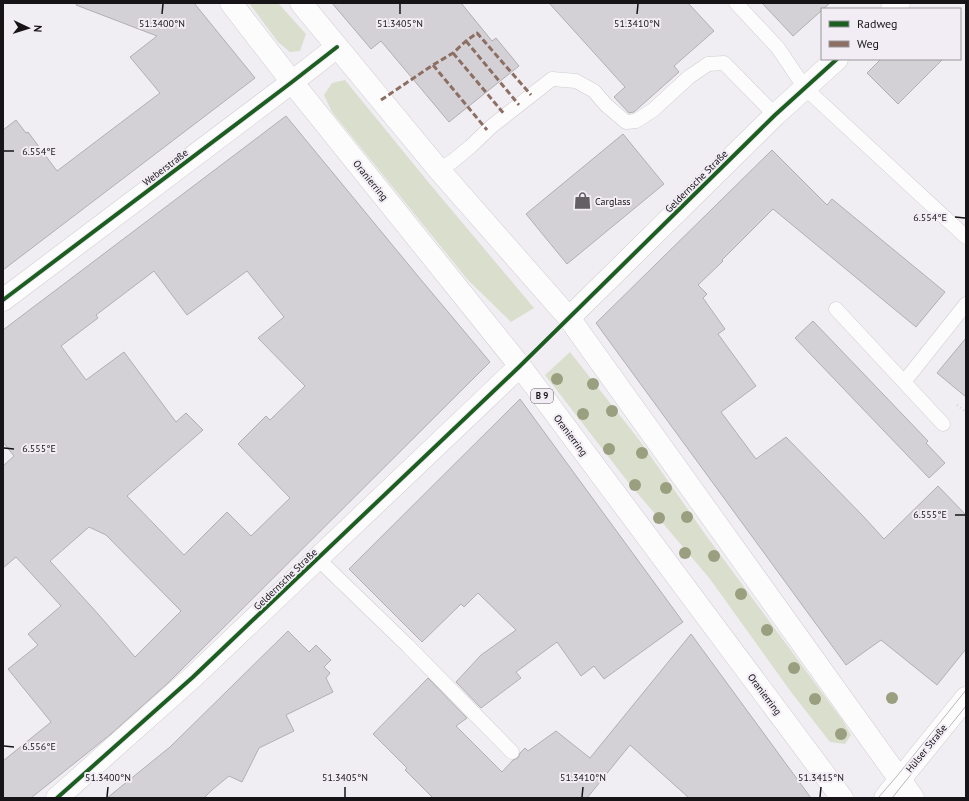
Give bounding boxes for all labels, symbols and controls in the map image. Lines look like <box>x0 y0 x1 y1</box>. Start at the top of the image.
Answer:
north arrow <box>8 8 48 48</box>
legend <box>821 8 961 60</box>
text: Radweg <box>857 16 898 31</box>
text: 51.3400°N <box>139 17 185 30</box>
text: 51.3405°N <box>377 17 423 30</box>
text: 51.3410°N <box>614 17 660 30</box>
text: N <box>31 25 45 33</box>
text: Weg <box>857 36 879 51</box>
text: 6.554°E <box>22 145 56 158</box>
street label: Weberstraße <box>140 146 191 189</box>
street label: Geldernsche Straße <box>662 147 730 215</box>
street label: Oranierring <box>350 157 391 203</box>
shop icon: Carglass <box>572 191 592 211</box>
place label: Carglass <box>595 195 631 208</box>
text: 6.554°E <box>913 211 947 224</box>
road number: B 9 <box>531 389 553 403</box>
street label: Oranierring <box>551 412 590 459</box>
text: 6.555°E <box>22 442 56 455</box>
text: 6.555°E <box>913 508 947 521</box>
street label: Geldernsche Straße <box>251 546 320 613</box>
street label: Oranierring <box>745 671 784 718</box>
street label: Hülser Straße <box>903 722 950 775</box>
text: 6.556°E <box>22 740 56 753</box>
text: 51.3400°N <box>85 771 131 784</box>
text: 51.3405°N <box>322 771 368 784</box>
text: 51.3410°N <box>560 771 606 784</box>
text: 51.3415°N <box>798 771 844 784</box>

